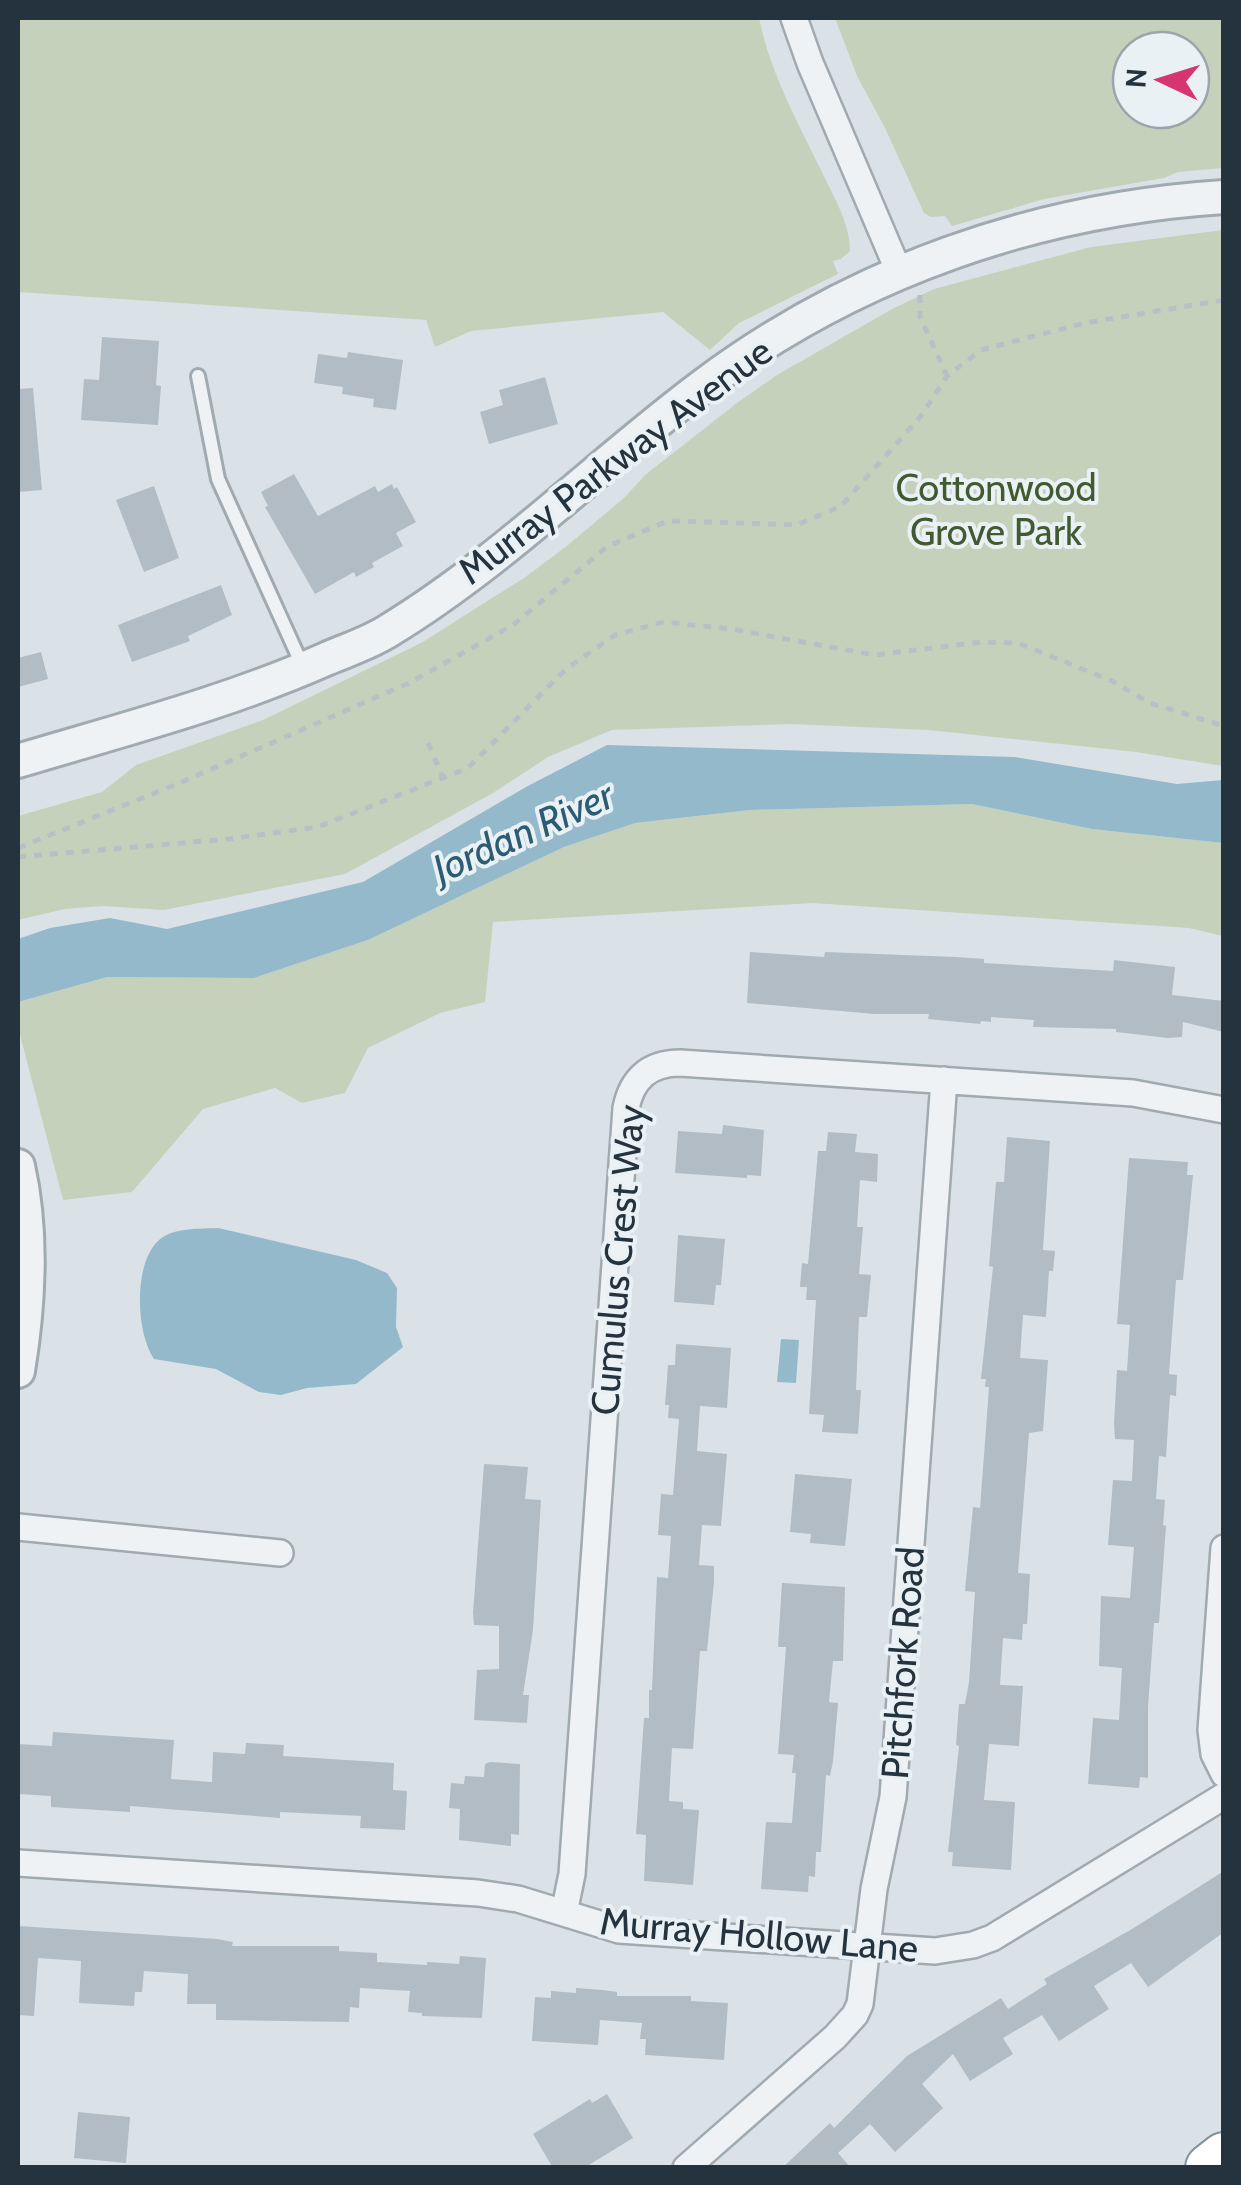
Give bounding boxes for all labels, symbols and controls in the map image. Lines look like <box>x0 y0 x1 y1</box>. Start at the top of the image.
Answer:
north arrow <box>1111 30 1211 130</box>
text: N <box>1118 67 1154 89</box>
street label: Murray Parkway Avenue <box>448 327 781 594</box>
park label: Cottonwood Grove Park <box>895 464 1097 555</box>
water label: Jordan River <box>421 769 622 895</box>
street label: Cumulus Crest Way <box>581 1103 654 1417</box>
street label: Pitchfork Road <box>871 1545 934 1781</box>
street label: Murray Hollow Lane <box>598 1897 920 1972</box>

